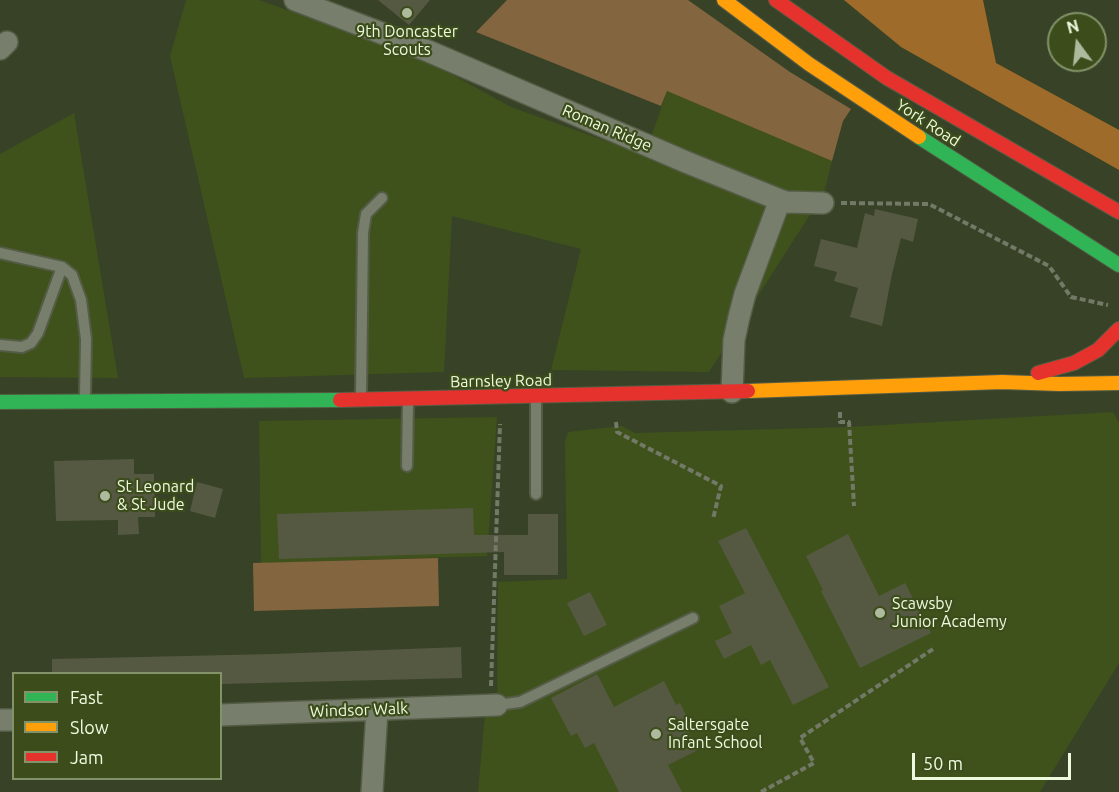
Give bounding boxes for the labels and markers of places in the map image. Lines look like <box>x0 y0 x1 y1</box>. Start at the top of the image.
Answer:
marker: 9th Doncaster Scouts <box>400 6 414 20</box>
place label: 9th Doncaster Scouts <box>356 22 458 60</box>
place label: St Leonard & St Jude <box>117 477 194 515</box>
marker: St Leonard & St Jude <box>98 489 112 503</box>
place label: Scawsby Junior Academy <box>892 594 1007 632</box>
marker: Scawsby Junior Academy <box>873 606 887 620</box>
place label: Saltersgate Infant School <box>668 715 762 753</box>
marker: Saltersgate Infant School <box>649 727 663 741</box>

